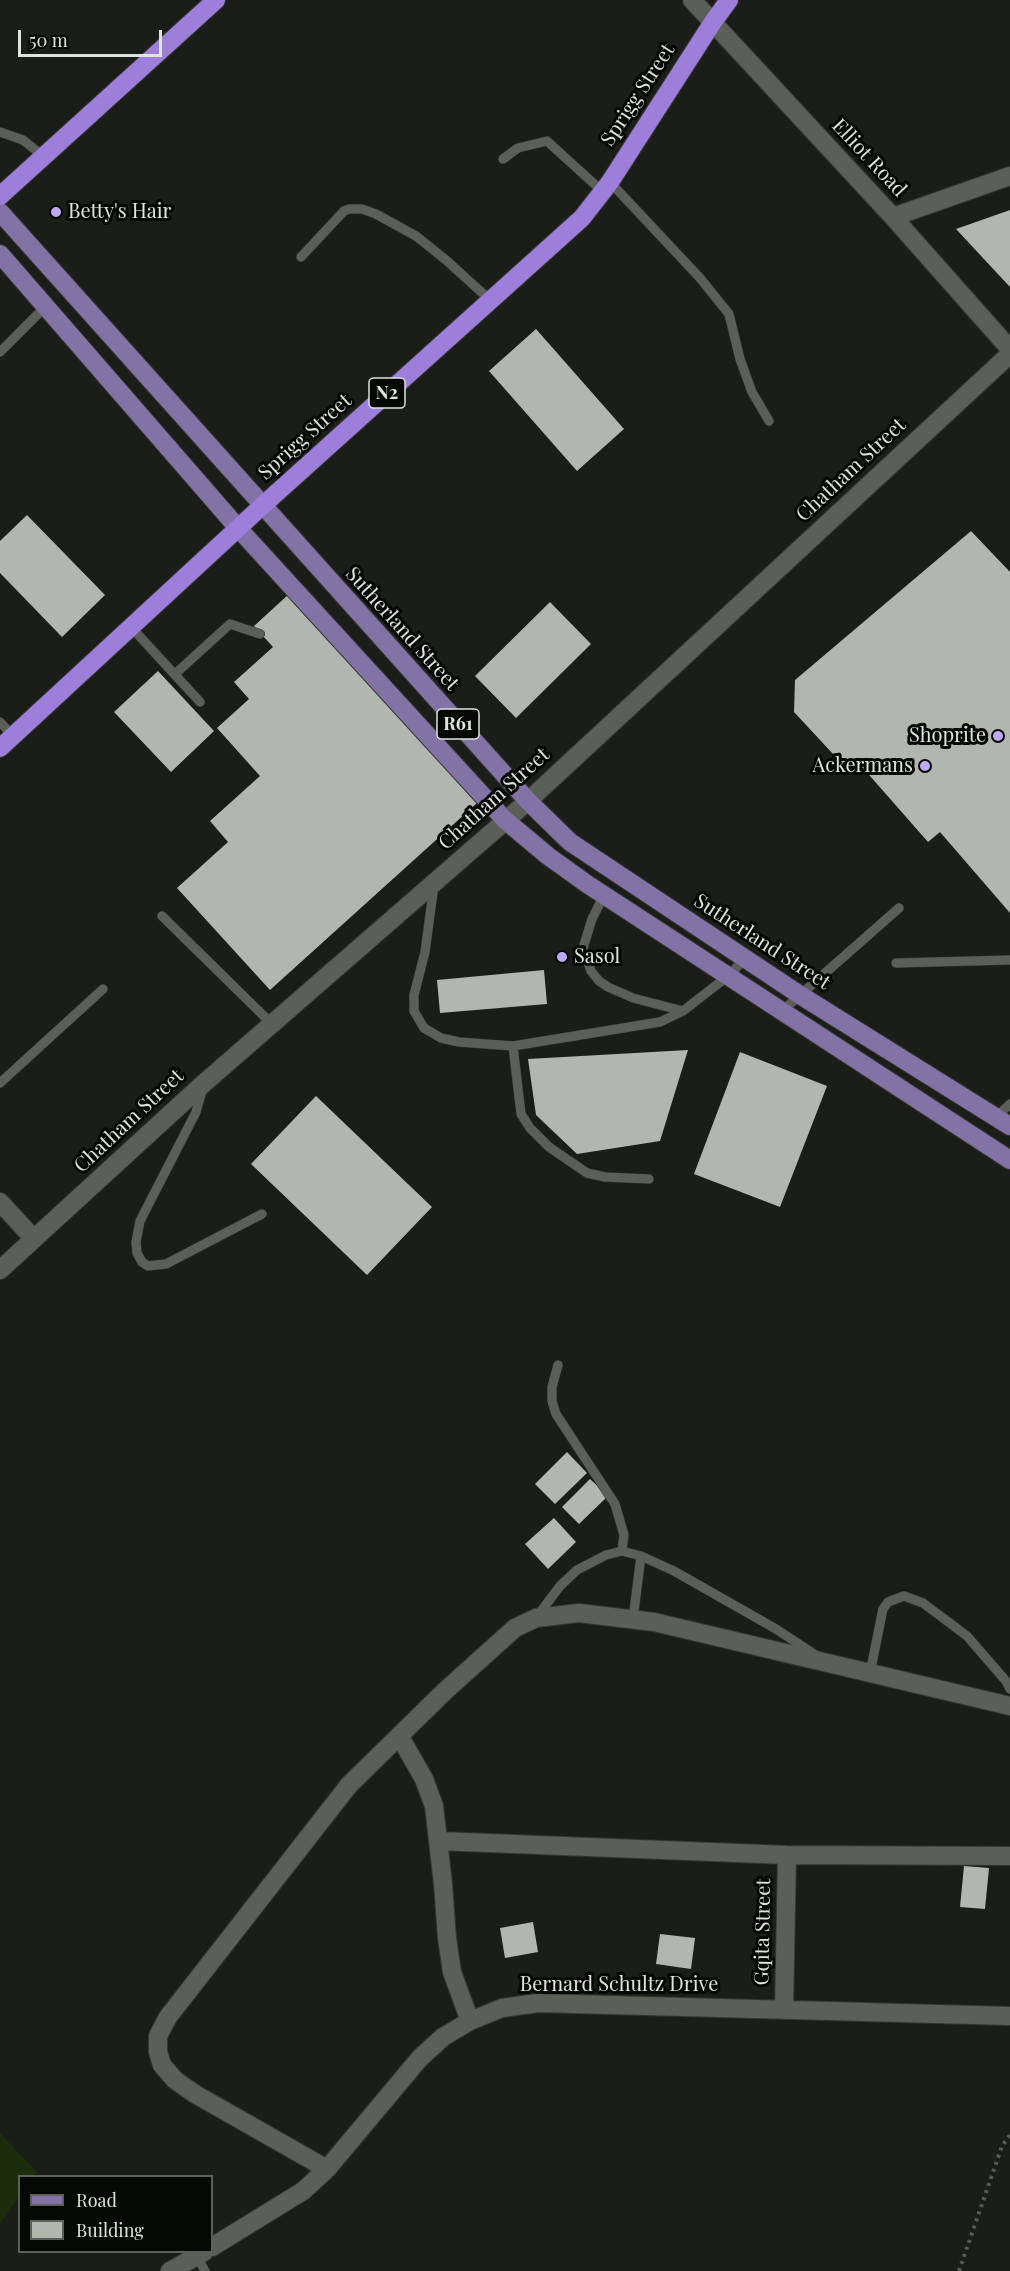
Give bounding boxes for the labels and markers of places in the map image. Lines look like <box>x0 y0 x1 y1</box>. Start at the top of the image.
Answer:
place label: Betty's Hair <box>68 200 171 224</box>
marker: Betty's Hair <box>49 205 63 219</box>
place label: Shoprite <box>909 724 986 748</box>
marker: Shoprite <box>991 729 1005 743</box>
place label: Ackermans <box>813 754 913 778</box>
marker: Ackermans <box>918 759 932 773</box>
place label: Sasol <box>574 945 620 969</box>
marker: Sasol <box>555 950 569 964</box>

